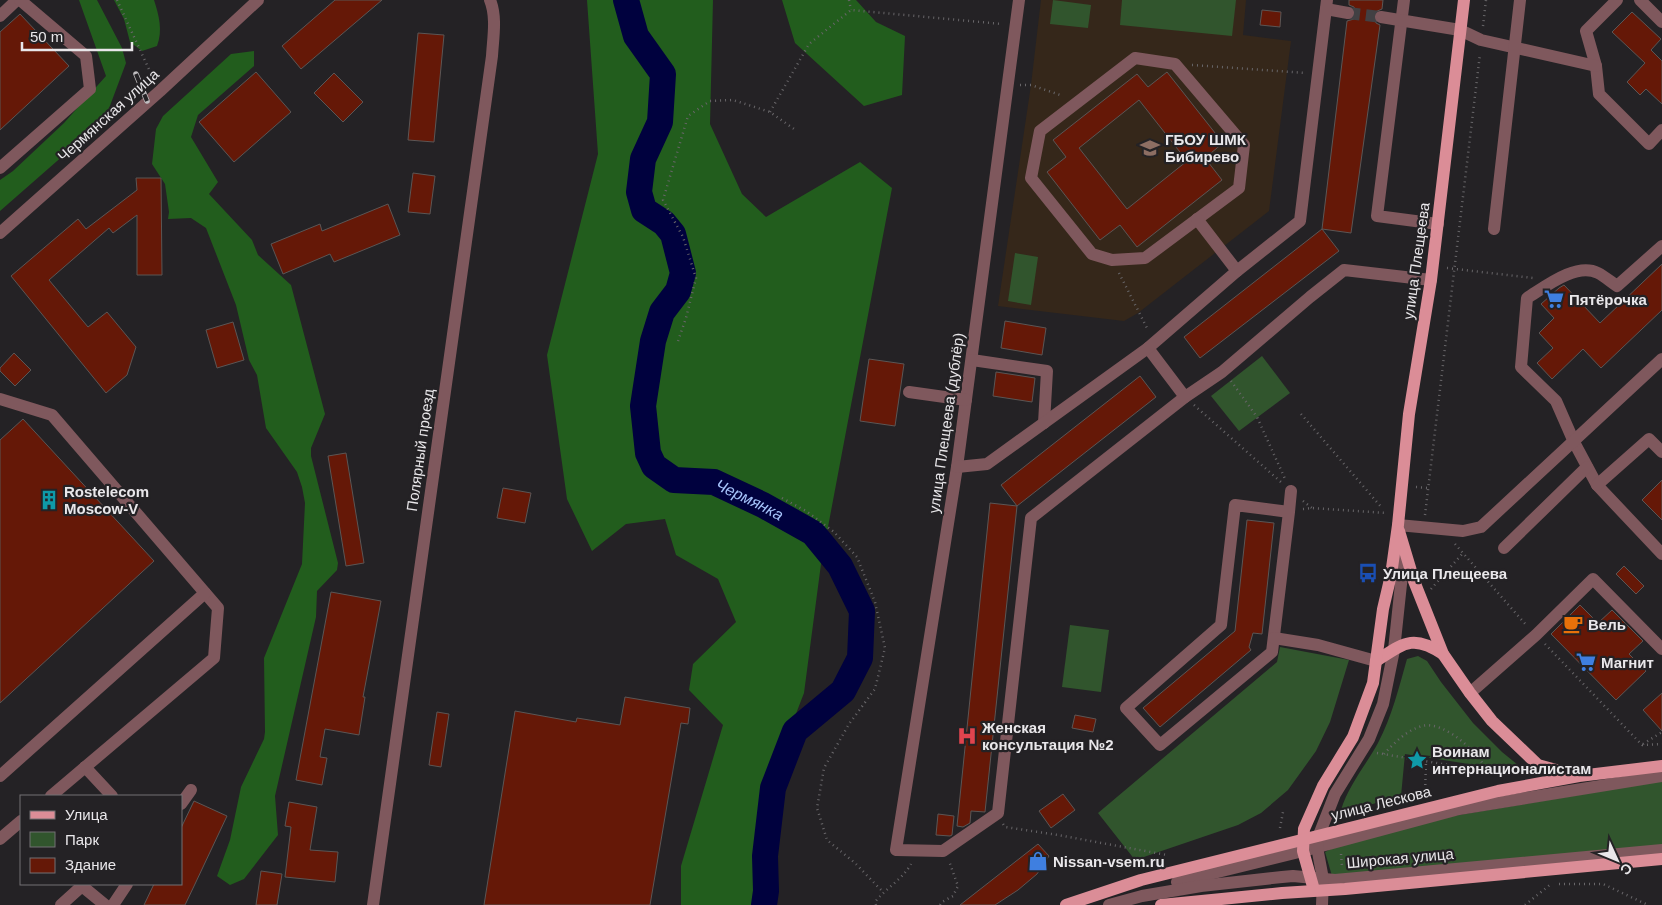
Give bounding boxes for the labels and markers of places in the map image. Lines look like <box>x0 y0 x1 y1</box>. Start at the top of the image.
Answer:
place label: ГБОУ ШМК Бибирево <box>1165 131 1247 165</box>
school or university icon: ГБОУ ШМК Бибирево <box>1139 137 1161 159</box>
supermarket icon: Пятёрочка <box>1543 288 1565 310</box>
place label: Пятёрочка <box>1569 291 1647 308</box>
place label: Rostelecom Moscow-V <box>64 483 149 517</box>
building icon: Rostelecom Moscow-V <box>38 489 60 511</box>
bus stop icon: Улица Плещеева <box>1357 562 1379 584</box>
place label: Улица Плещеева <box>1383 565 1508 582</box>
cafe icon: Вель <box>1562 613 1584 635</box>
place label: Вель <box>1588 616 1626 633</box>
supermarket icon: Магнит <box>1575 651 1597 673</box>
place label: Магнит <box>1601 654 1654 671</box>
place label: Женская консультация №2 <box>981 719 1114 753</box>
hospital icon: Женская консультация №2 <box>956 725 978 747</box>
place label: Воинам интернационалистам <box>1432 743 1591 777</box>
place icon: Воинам интернационалистам <box>1406 749 1428 771</box>
shop icon: Nissan-vsem.ru <box>1027 850 1049 872</box>
place label: Nissan-vsem.ru <box>1053 853 1165 870</box>

